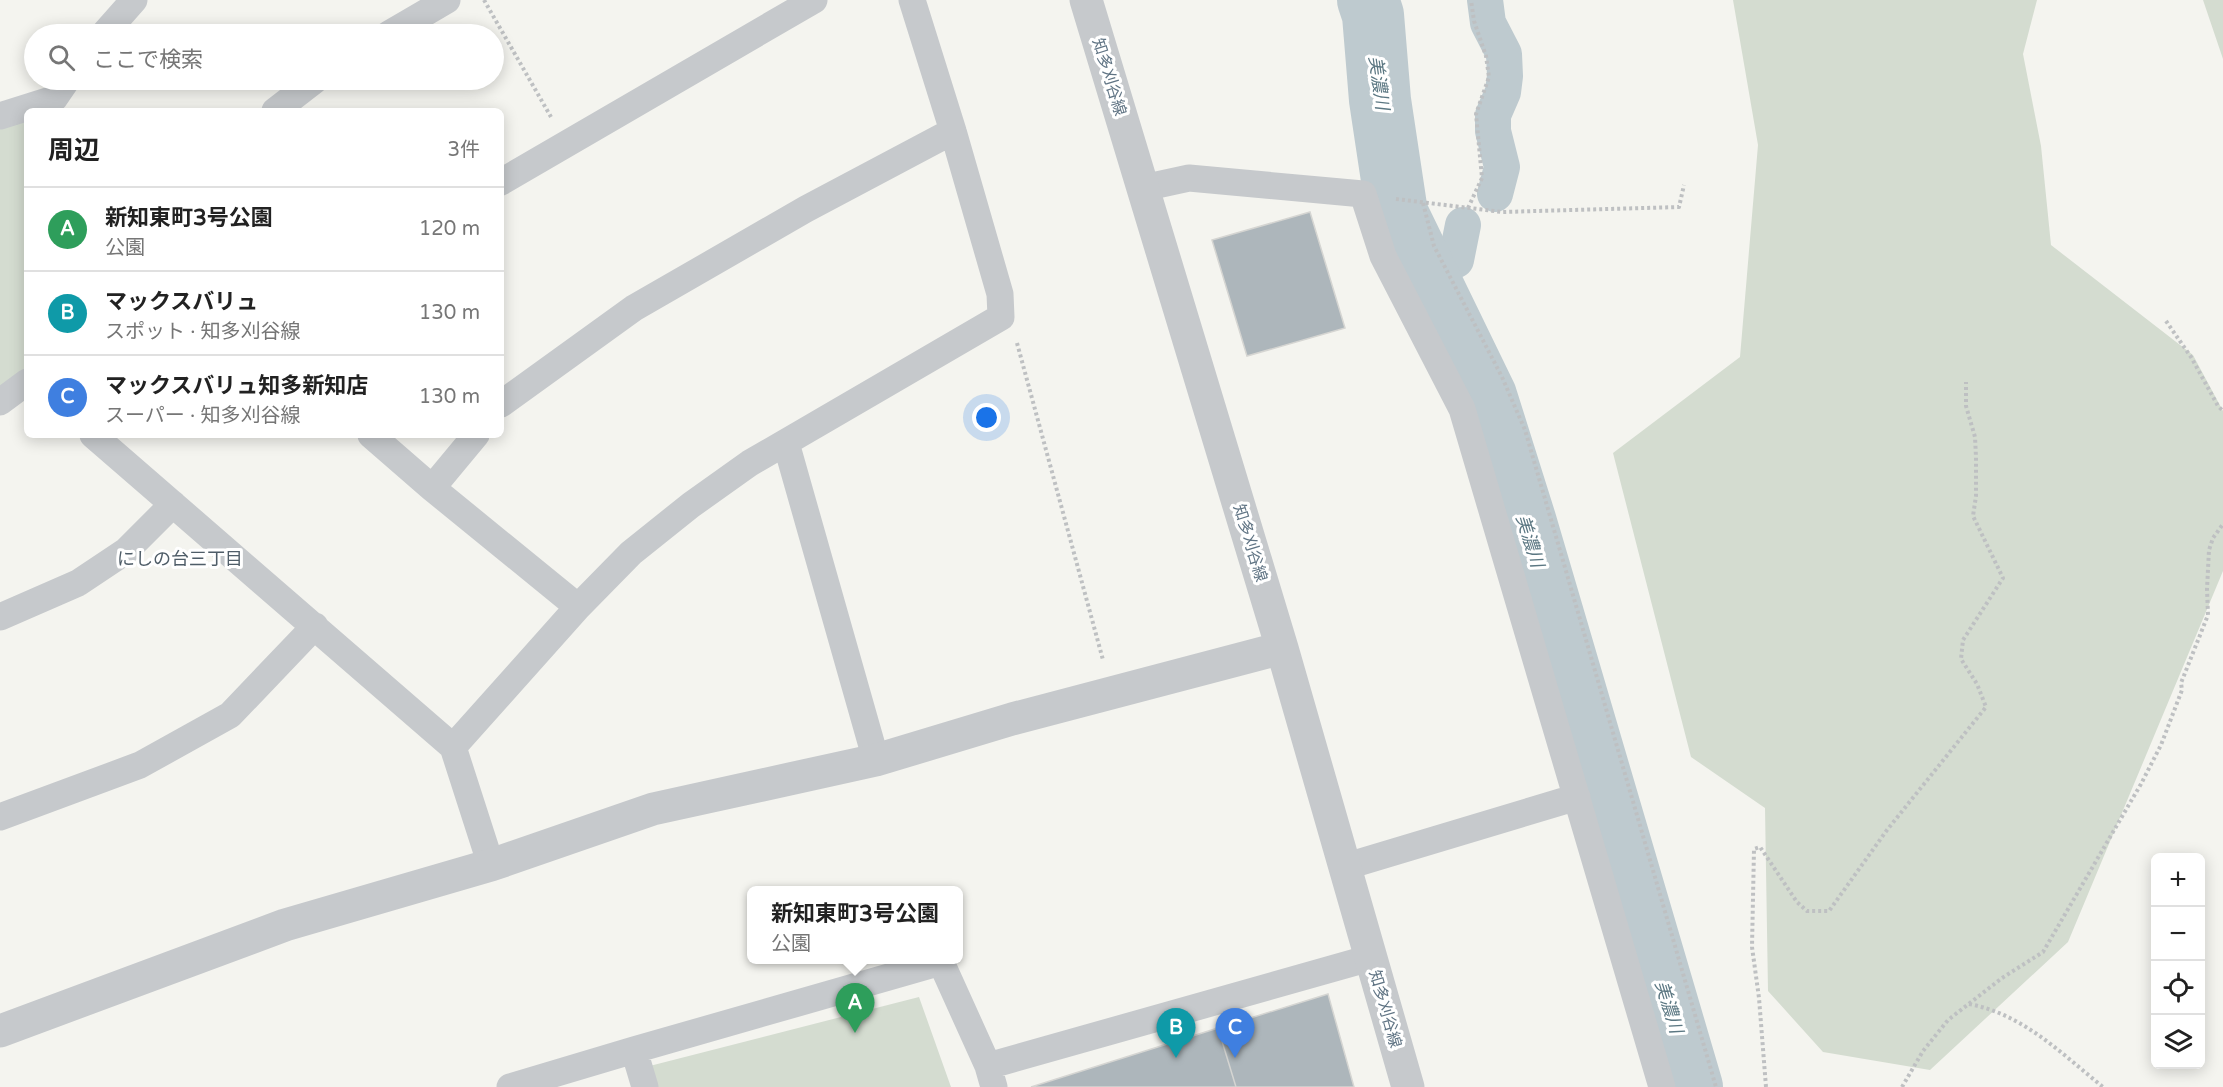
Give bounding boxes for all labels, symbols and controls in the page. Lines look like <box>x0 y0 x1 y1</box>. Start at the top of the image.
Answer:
search box <box>24 24 504 90</box>
street label: 知多刈谷線 <box>1088 36 1130 118</box>
icon: search <box>45 41 78 74</box>
text: ここで検索 <box>93 47 203 73</box>
water label: 美濃川 <box>1364 55 1394 113</box>
text: 周辺 <box>48 135 100 166</box>
text: 3件 <box>447 138 480 162</box>
text: 新知東町3号公園 <box>105 205 273 231</box>
text: A <box>60 217 75 241</box>
text: 120 m <box>419 217 480 241</box>
text: 公園 <box>105 236 145 260</box>
text: マックスバリュ <box>105 289 258 315</box>
text: B <box>61 301 74 325</box>
text: 130 m <box>419 301 480 325</box>
text: スポット · 知多刈谷線 <box>105 320 301 344</box>
text: マックスバリュ知多新知店 <box>105 373 368 399</box>
text: C <box>61 385 74 409</box>
text: 130 m <box>419 385 480 409</box>
your location <box>972 403 1001 432</box>
text: スーパー · 知多刈谷線 <box>105 404 300 428</box>
street label: 知多刈谷線 <box>1229 502 1271 584</box>
water label: 美濃川 <box>1512 512 1549 572</box>
district label: にしの台三丁目 <box>117 548 243 570</box>
map controls <box>2151 853 2205 1069</box>
button: + <box>2151 853 2205 907</box>
popup <box>747 886 963 964</box>
text: 新知東町3号公園 <box>771 901 939 927</box>
button: − <box>2151 907 2205 961</box>
text: 公園 <box>771 932 811 956</box>
button: locate <box>2151 961 2205 1015</box>
street label: 知多刈谷線 <box>1364 968 1406 1050</box>
water label: 美濃川 <box>1651 978 1688 1038</box>
pin: A <box>836 984 874 1033</box>
pin: B <box>1156 1008 1196 1058</box>
pin: C <box>1216 1008 1254 1058</box>
button: layers <box>2151 1015 2205 1069</box>

